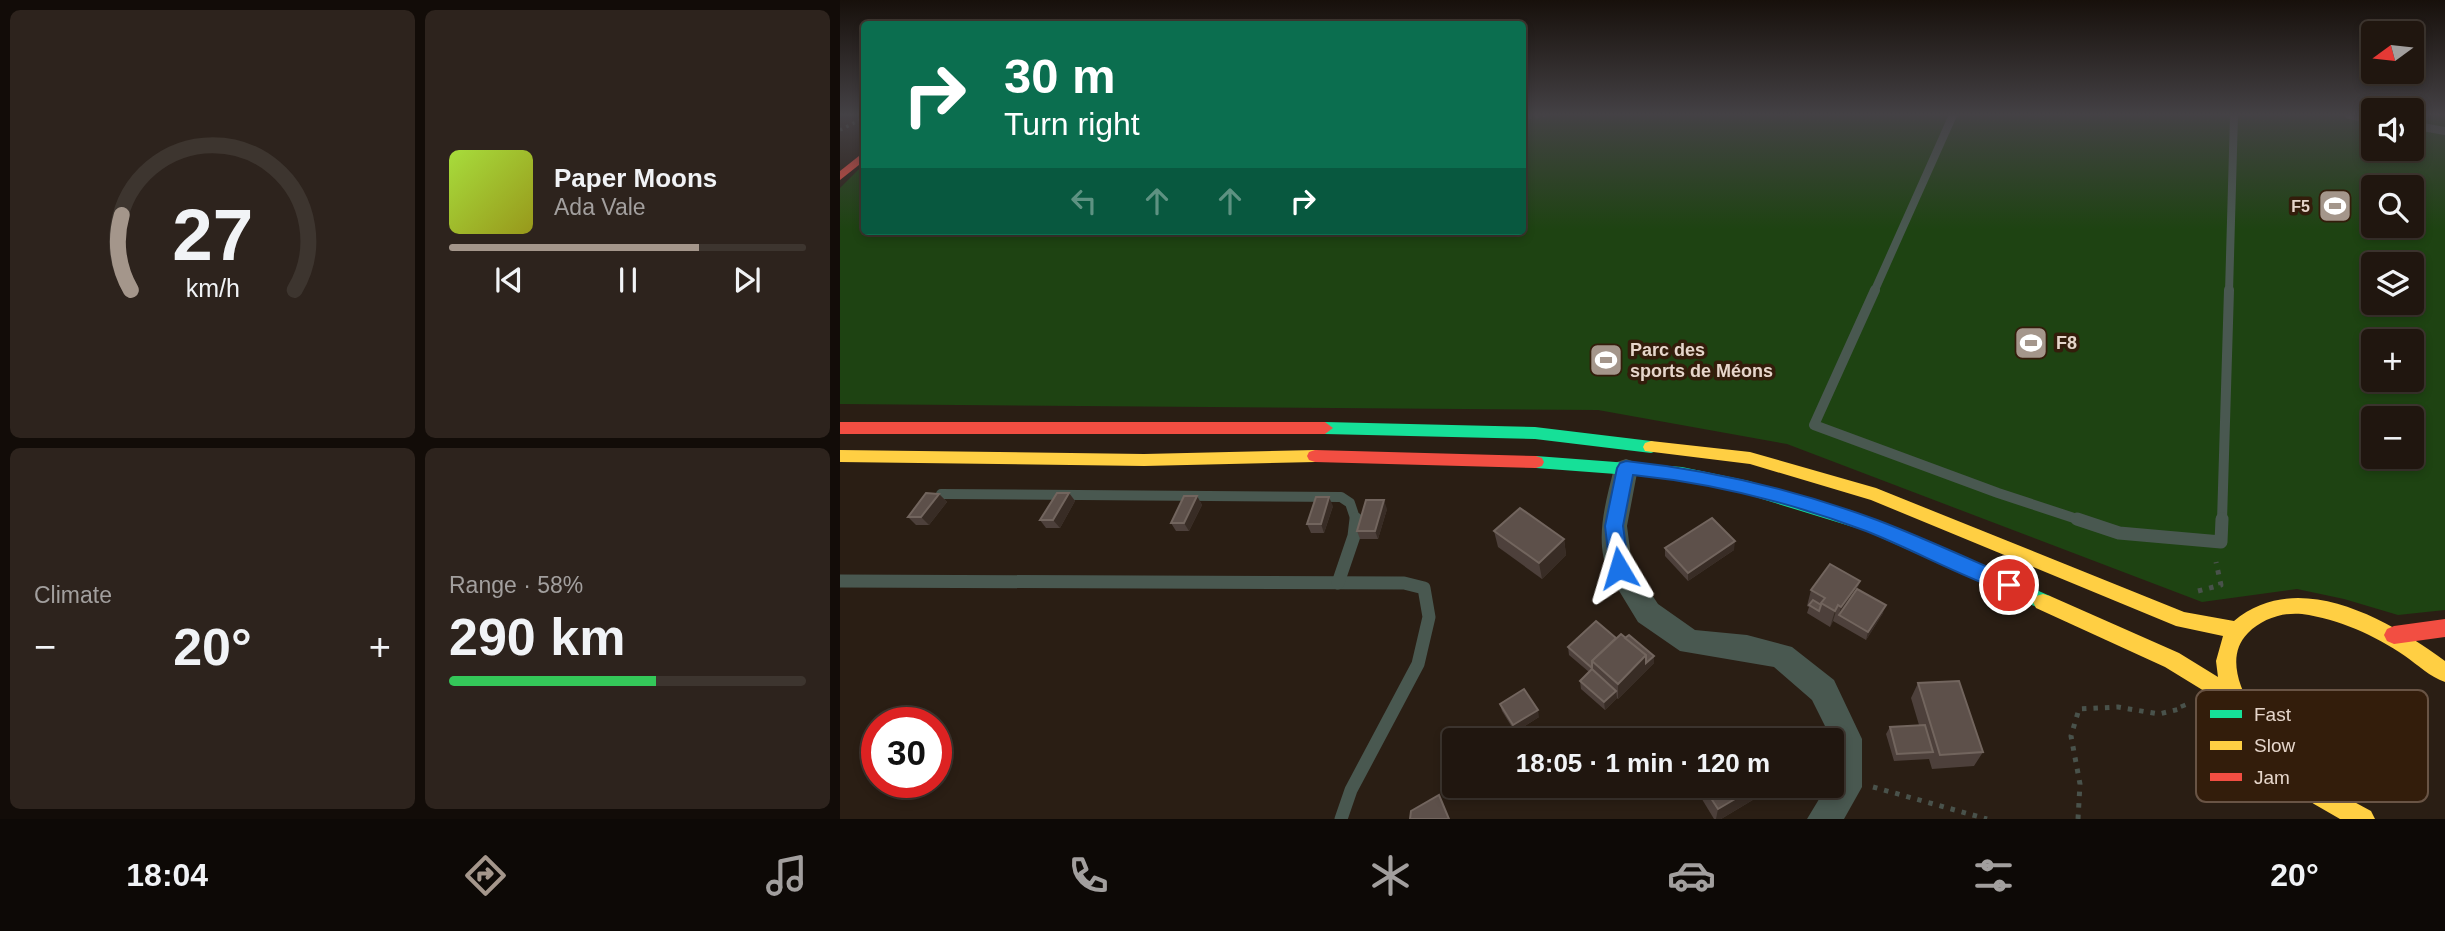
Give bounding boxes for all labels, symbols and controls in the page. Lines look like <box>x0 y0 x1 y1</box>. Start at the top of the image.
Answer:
north arrow <box>2361 21 2424 84</box>
map controls <box>2361 21 2424 469</box>
icon: right <box>889 49 980 140</box>
text: 30 m <box>1004 49 1116 103</box>
button: sound <box>2361 98 2424 161</box>
text: Turn right <box>1004 106 1140 142</box>
text: Paper Moons <box>554 163 717 193</box>
button: search <box>2361 175 2424 238</box>
icon: left <box>1065 182 1103 220</box>
icon: ahead <box>1138 182 1176 220</box>
icon: ahead <box>1211 182 1249 220</box>
icon: right <box>1284 182 1322 220</box>
sports icon: F5 <box>2316 187 2354 225</box>
text: Ada Vale <box>554 194 646 220</box>
text: 27 <box>172 195 253 276</box>
place label: F5 <box>2291 198 2310 215</box>
button: layers <box>2361 252 2424 315</box>
icon: previous <box>490 261 528 299</box>
icon: pause <box>609 261 647 299</box>
icon: next <box>728 261 766 299</box>
text: km/h <box>185 274 240 302</box>
sports icon: F8 <box>2012 324 2050 362</box>
button: + <box>2361 329 2424 392</box>
place label: F8 <box>2056 333 2077 353</box>
place label: Parc des sports de Méons <box>1630 340 1773 381</box>
sports icon: Parc des sports de Méons <box>1587 341 1625 379</box>
button: − <box>2361 406 2424 469</box>
position arrow <box>1582 531 1656 605</box>
pin <box>1979 555 2039 615</box>
icon: arrive <box>1990 566 2028 604</box>
text: Range · 58% <box>449 572 583 598</box>
text: Climate <box>34 582 112 608</box>
text: 290 km <box>449 608 625 666</box>
text: 20° <box>173 618 252 676</box>
text: − <box>34 626 56 668</box>
text: + <box>369 626 391 668</box>
legend <box>2196 690 2428 802</box>
text: Fast <box>2254 704 2292 725</box>
speed limit sign: 30 <box>861 707 952 798</box>
text: Slow <box>2254 735 2295 756</box>
text: 18:05 · 1 min · 120 m <box>1516 748 1770 778</box>
text: Jam <box>2254 767 2290 788</box>
icon: directions <box>461 851 510 900</box>
icon: music <box>762 851 811 900</box>
icon: phone <box>1064 851 1113 900</box>
icon: climate <box>1366 851 1415 900</box>
icon: car <box>1667 851 1716 900</box>
icon: filters <box>1969 851 2018 900</box>
text: 18:04 <box>126 857 208 893</box>
text: 20° <box>2270 857 2319 893</box>

